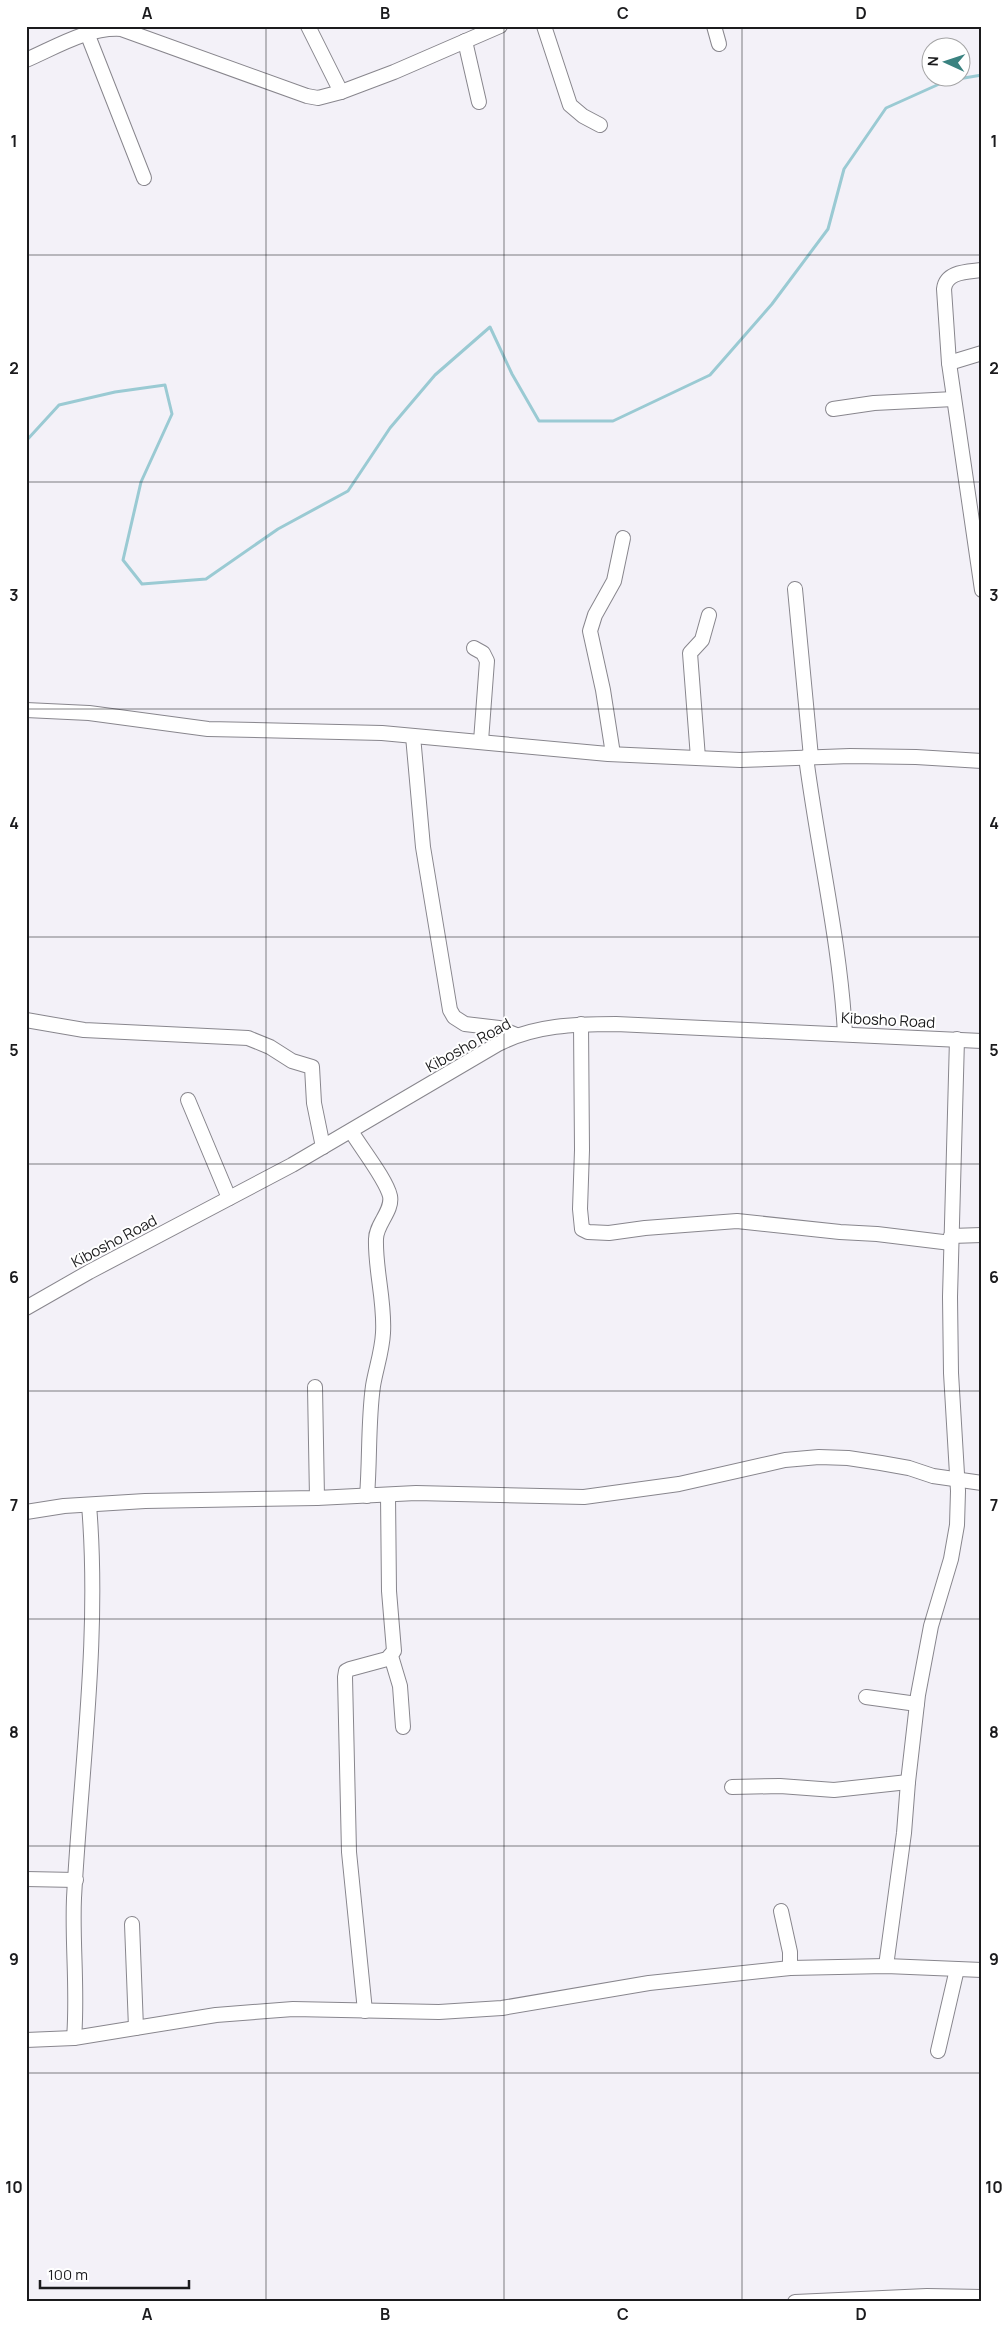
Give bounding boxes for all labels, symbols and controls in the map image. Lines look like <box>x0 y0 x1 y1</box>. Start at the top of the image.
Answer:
text: A <box>142 2 153 24</box>
text: B <box>380 2 390 24</box>
text: C <box>617 2 629 24</box>
text: D <box>855 2 867 24</box>
north arrow <box>920 38 970 88</box>
text: N <box>923 56 942 67</box>
text: 1 <box>10 130 18 152</box>
text: 1 <box>990 130 998 152</box>
text: 2 <box>9 357 19 379</box>
text: 2 <box>989 357 999 379</box>
text: 3 <box>9 584 19 606</box>
text: 3 <box>989 584 999 606</box>
text: 4 <box>9 812 19 834</box>
text: 4 <box>989 812 999 834</box>
street label: Kibosho Road <box>840 1007 936 1033</box>
street label: Kibosho Road <box>422 1013 514 1077</box>
text: 5 <box>9 1039 19 1061</box>
text: 5 <box>989 1039 999 1061</box>
street label: Kibosho Road <box>67 1210 161 1272</box>
text: 6 <box>9 1266 19 1288</box>
text: 6 <box>989 1266 999 1288</box>
text: 7 <box>10 1494 18 1516</box>
text: 7 <box>990 1494 998 1516</box>
text: 8 <box>9 1721 19 1743</box>
text: 8 <box>989 1721 999 1743</box>
text: 9 <box>9 1948 19 1970</box>
text: 9 <box>989 1948 999 1970</box>
text: 10 <box>5 2176 23 2198</box>
text: 10 <box>985 2176 1003 2198</box>
scale bar <box>40 2258 189 2290</box>
text: 100 m <box>48 2264 88 2285</box>
text: A <box>142 2303 153 2325</box>
text: B <box>380 2303 390 2325</box>
text: C <box>617 2303 629 2325</box>
text: D <box>855 2303 867 2325</box>

